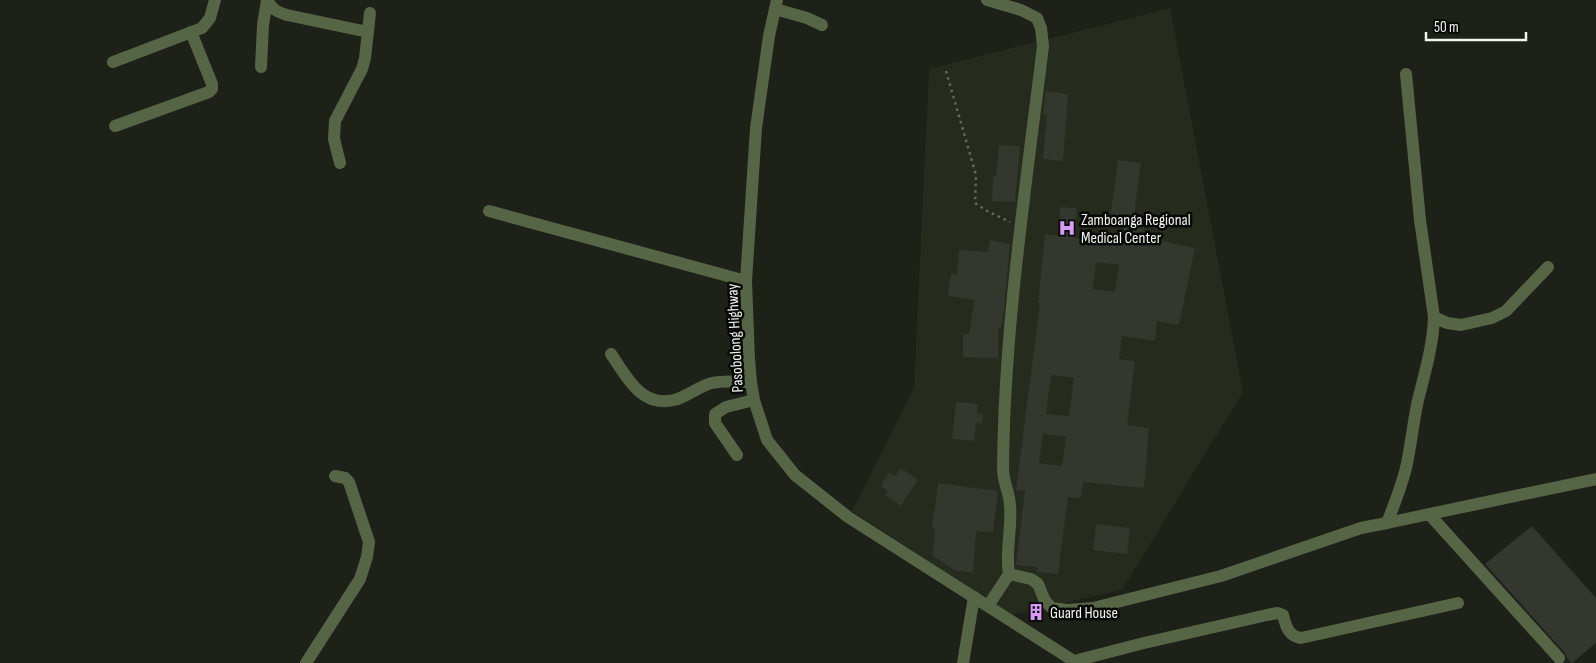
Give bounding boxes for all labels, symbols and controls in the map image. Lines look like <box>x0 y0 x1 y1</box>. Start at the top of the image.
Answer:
scale bar <box>1426 10 1526 42</box>
text: 50 m <box>1434 18 1459 37</box>
place label: Zamboanga Regional Medical Center <box>1081 211 1191 248</box>
hospital icon: Zamboanga Regional Medical Center <box>1057 218 1077 238</box>
street label: Pasobolong Highway <box>723 283 748 393</box>
building icon: Guard House <box>1026 602 1046 622</box>
place label: Guard House <box>1050 604 1118 623</box>

